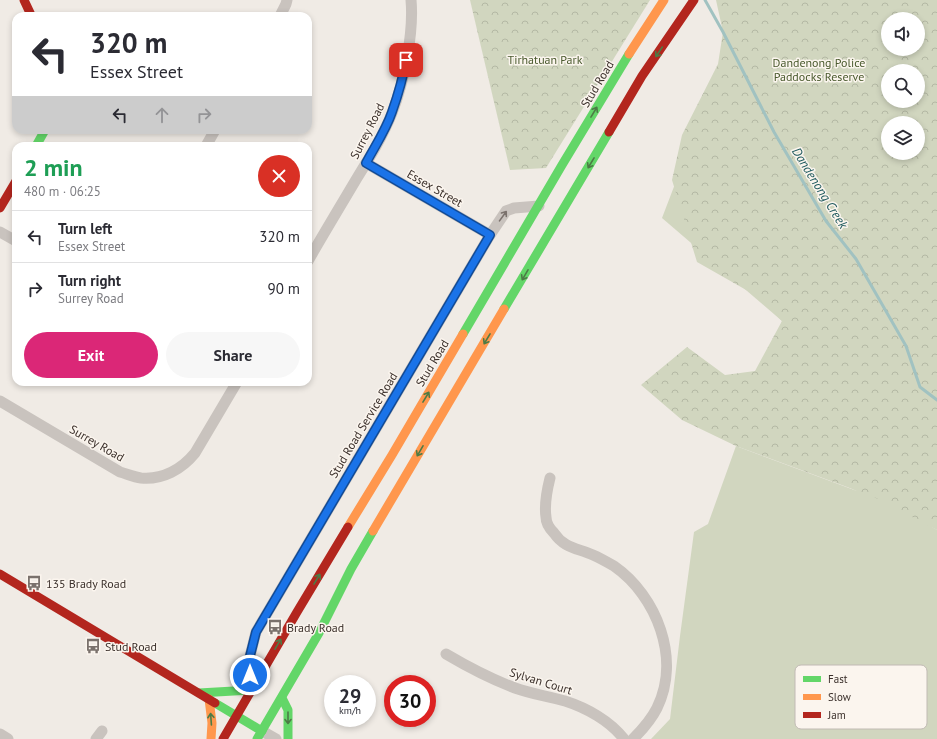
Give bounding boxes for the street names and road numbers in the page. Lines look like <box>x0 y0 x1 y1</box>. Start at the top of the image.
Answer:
street label: Stud Road <box>577 58 617 110</box>
street label: Surrey Road <box>347 101 387 161</box>
street label: Essex Street <box>404 166 466 210</box>
street label: Stud Road <box>412 337 452 389</box>
street label: Stud Road Service Road <box>326 369 400 481</box>
street label: Surrey Road <box>67 421 127 465</box>
street label: Sylvan Court <box>508 664 574 698</box>

